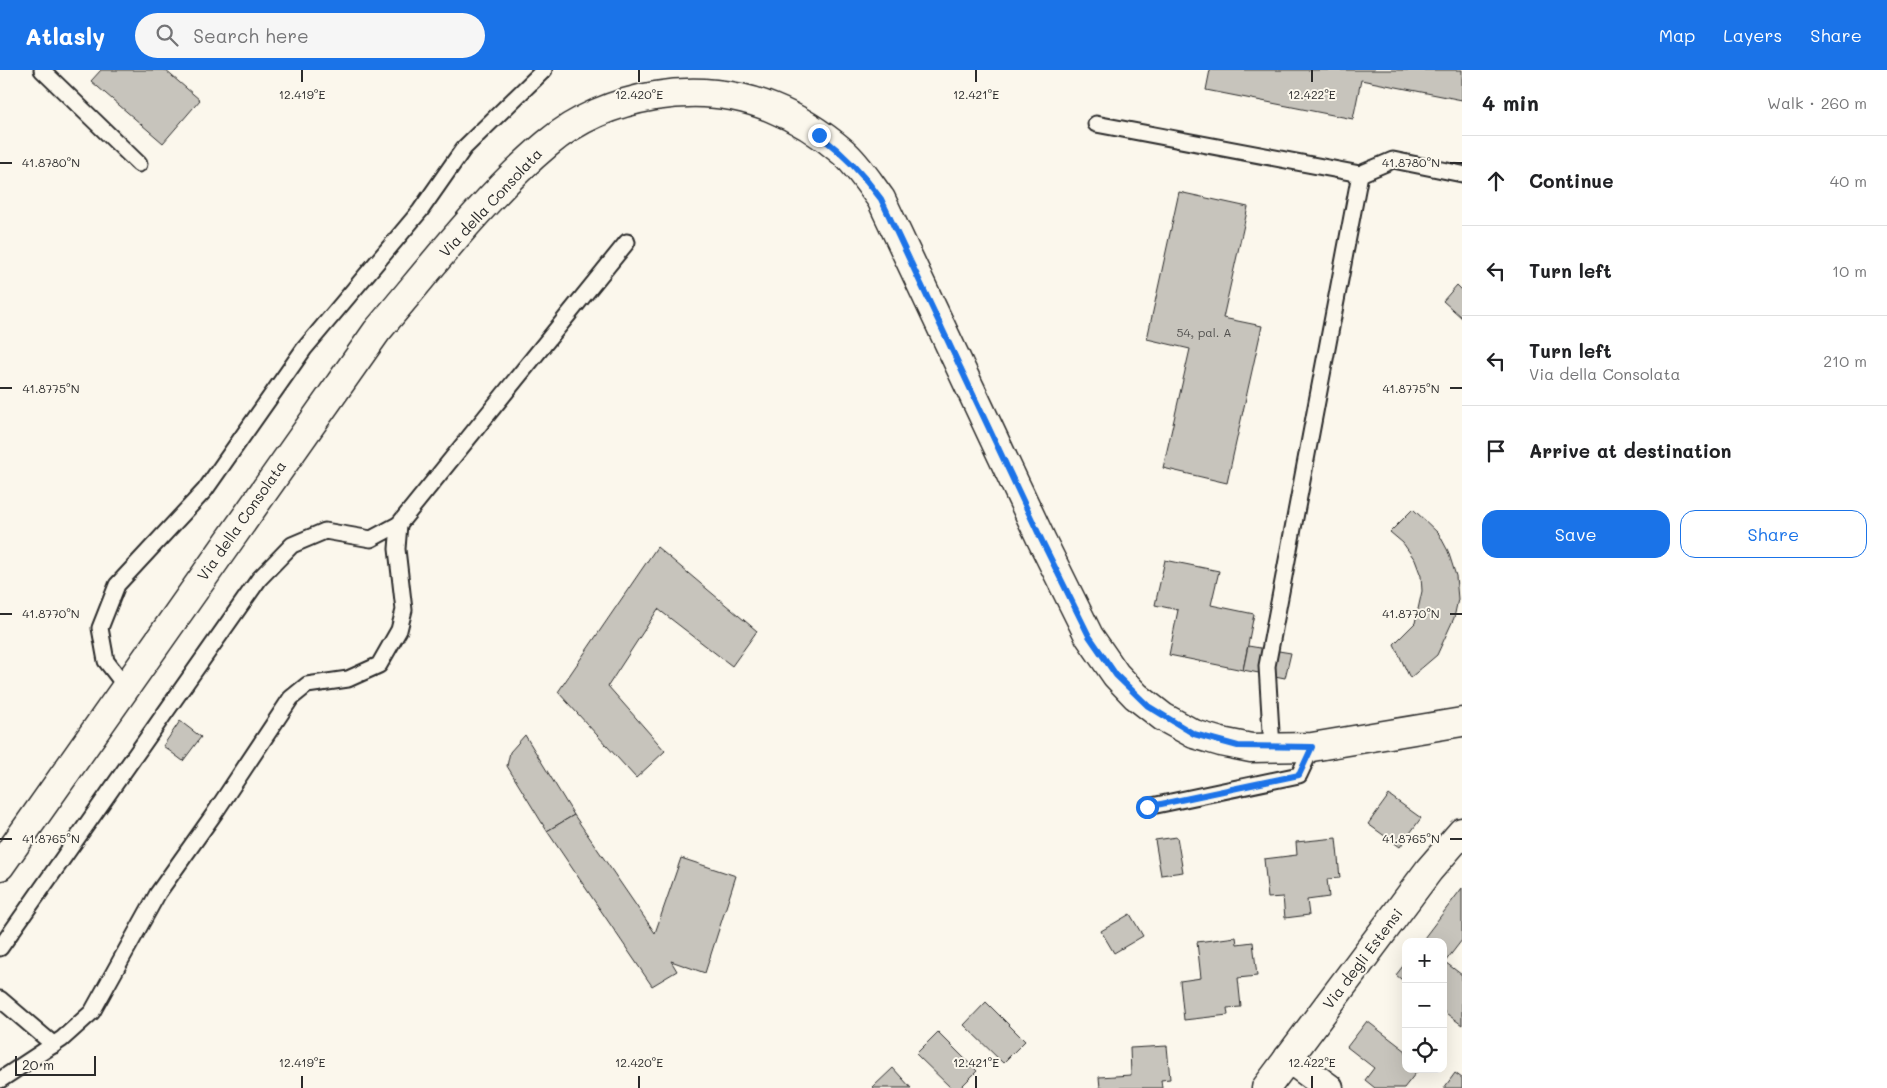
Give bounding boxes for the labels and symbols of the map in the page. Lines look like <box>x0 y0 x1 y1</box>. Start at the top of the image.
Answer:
text: 12.419°E <box>279 86 325 102</box>
text: 12.420°E <box>615 86 663 102</box>
text: 12.421°E <box>953 86 999 102</box>
text: 12.422°E <box>1288 86 1336 102</box>
route end <box>808 124 831 147</box>
street label: Via della Consolata <box>435 144 546 261</box>
text: 41.8780°N <box>22 154 80 170</box>
text: 41.8780°N <box>1382 154 1440 170</box>
house number: 54, pal. A <box>1176 324 1232 340</box>
text: 41.8775°N <box>22 380 80 396</box>
text: 41.8775°N <box>1382 380 1440 396</box>
street label: Via della Consolata <box>192 457 290 584</box>
text: 41.8770°N <box>22 605 80 621</box>
text: 41.8770°N <box>1382 605 1440 621</box>
route start <box>1136 796 1159 819</box>
text: 41.8765°N <box>22 830 80 846</box>
text: 41.8765°N <box>1382 830 1440 846</box>
street label: Via degli Estensi <box>1318 904 1407 1013</box>
scale bar <box>15 1053 96 1076</box>
text: 12.419°E <box>279 1054 325 1070</box>
text: 12.420°E <box>615 1054 663 1070</box>
text: 12.421°E <box>953 1054 999 1070</box>
text: 12.422°E <box>1288 1054 1336 1070</box>

